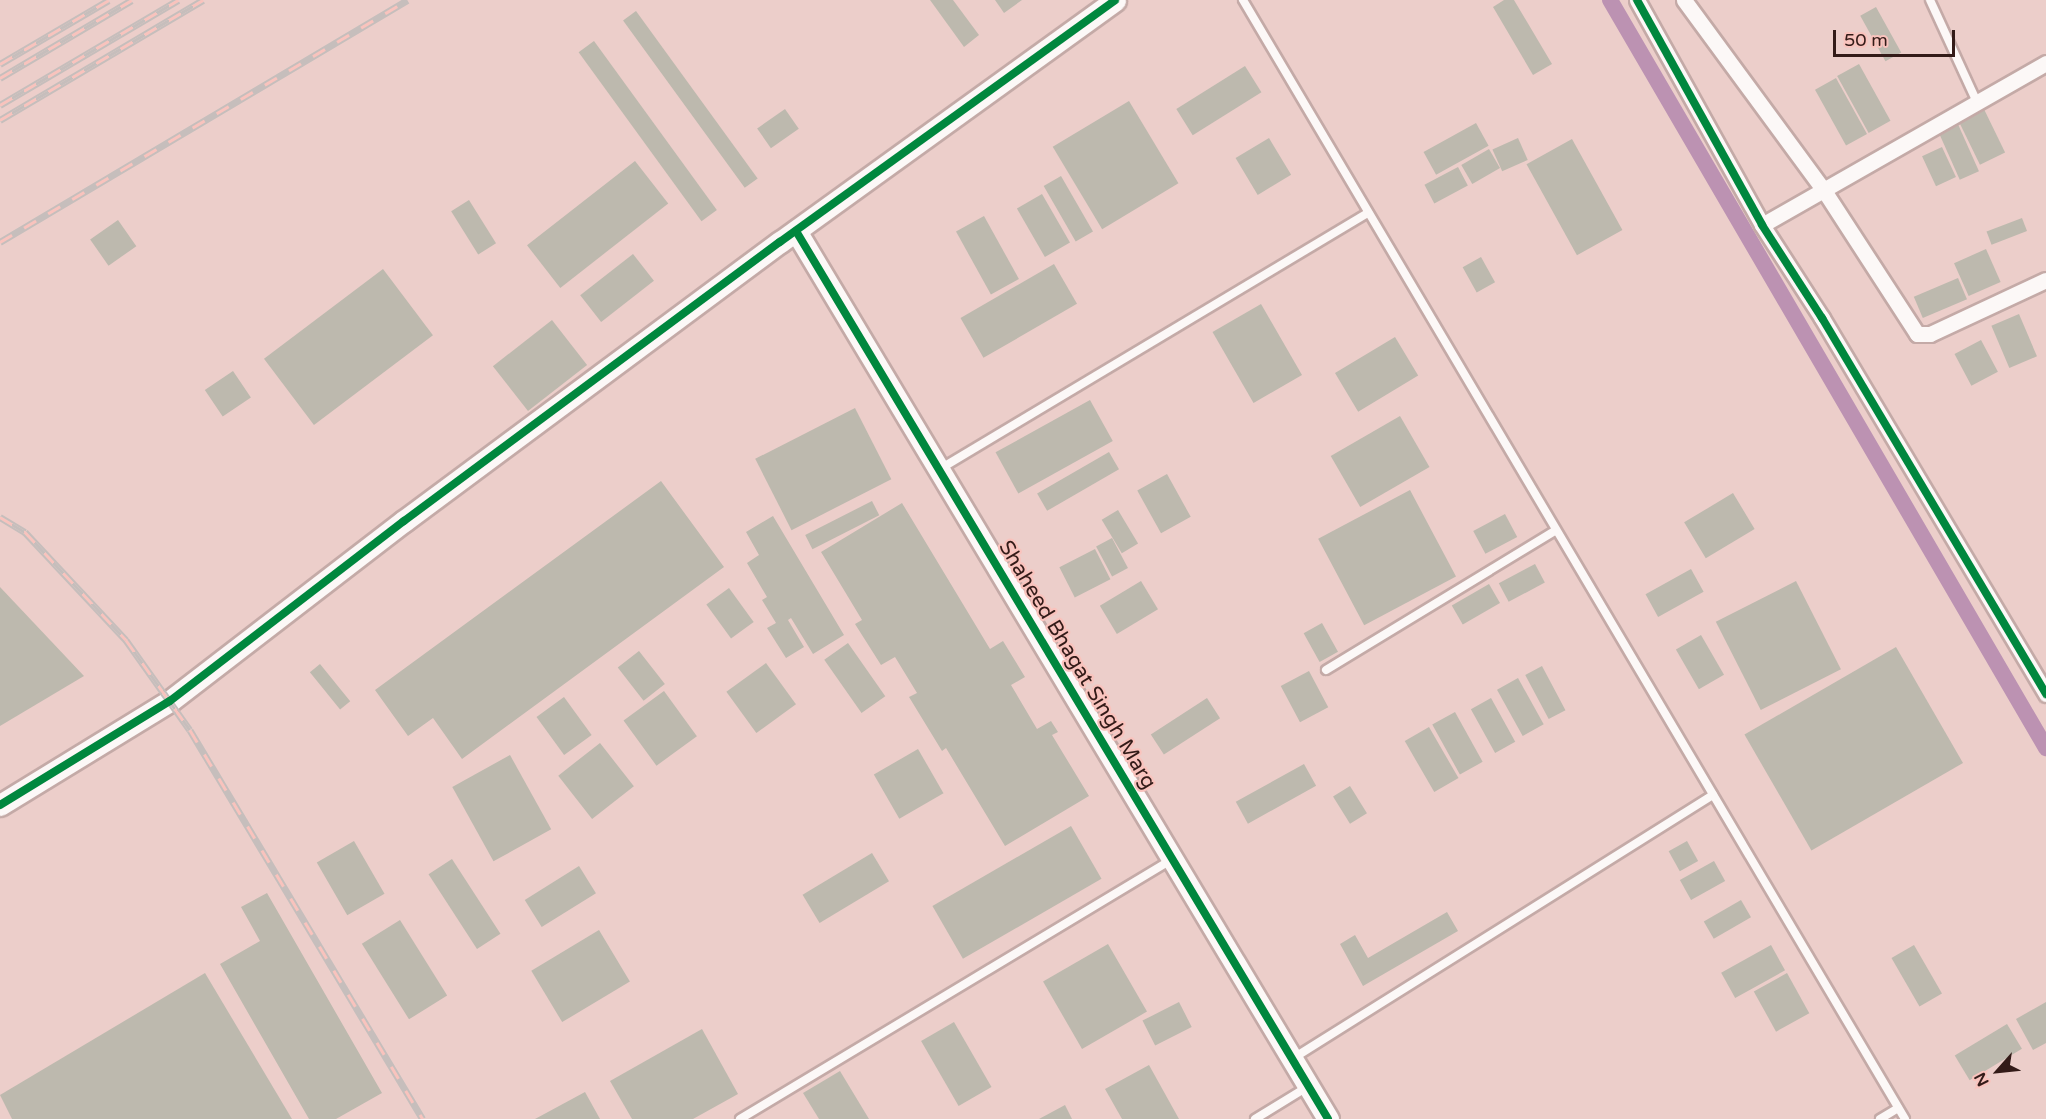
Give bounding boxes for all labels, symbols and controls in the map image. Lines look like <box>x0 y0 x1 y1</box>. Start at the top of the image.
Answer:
scale bar <box>1836 18 1958 56</box>
text: 50 m <box>1844 29 1888 51</box>
street label: Shaheed Bhagat Singh Marg <box>993 536 1161 794</box>
north arrow <box>1968 1041 2028 1101</box>
text: N <box>1970 1069 1994 1089</box>

